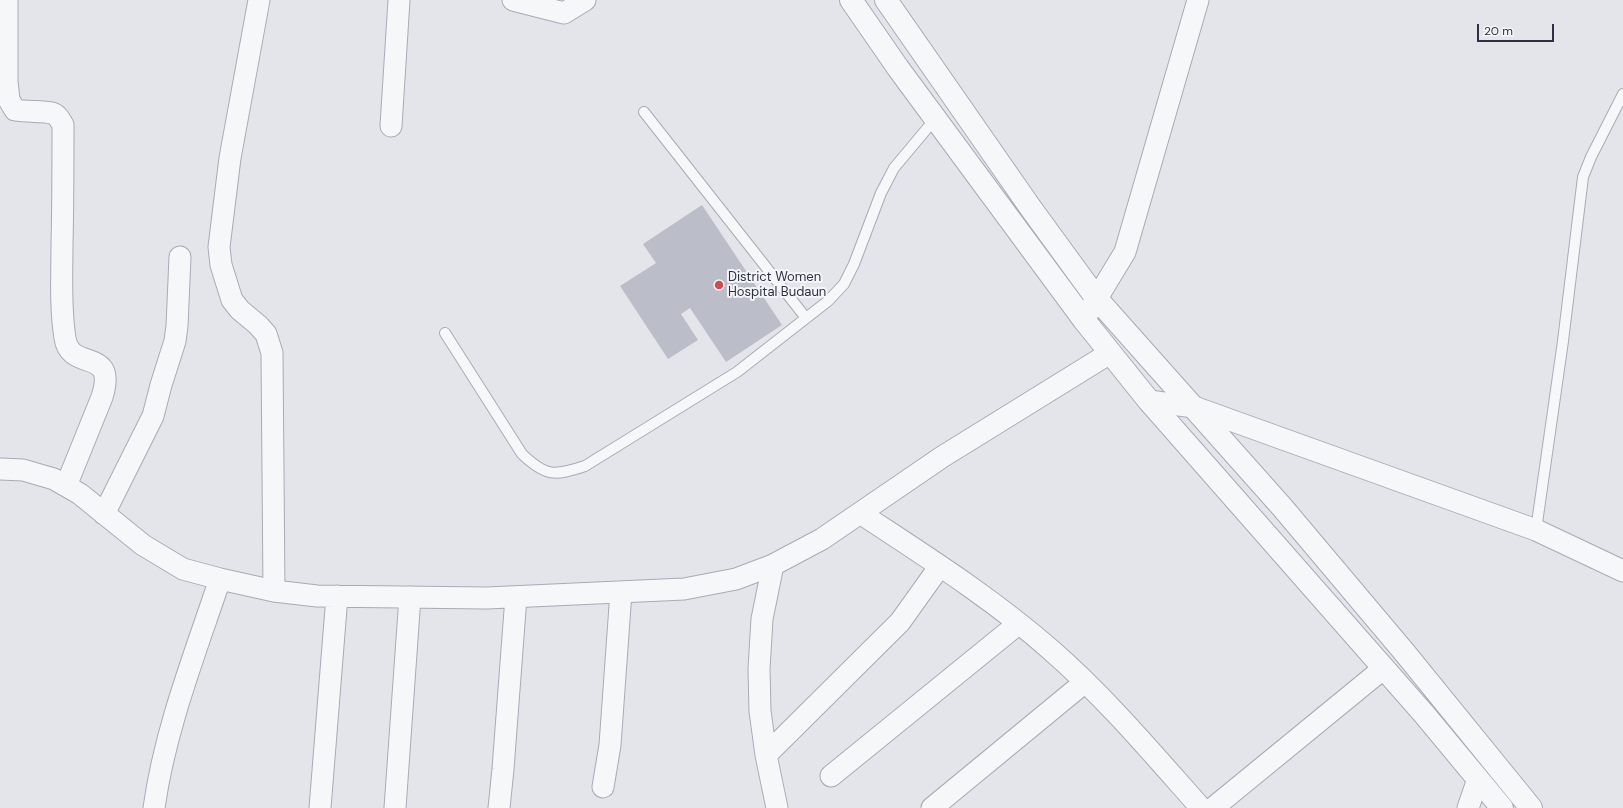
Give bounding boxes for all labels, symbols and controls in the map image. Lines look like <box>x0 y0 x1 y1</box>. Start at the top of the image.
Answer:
scale bar <box>1479 16 1556 42</box>
text: 20 m <box>1484 23 1513 39</box>
place label: District Women Hospital Budaun <box>728 270 826 301</box>
marker: District Women Hospital Budaun <box>713 279 725 291</box>

